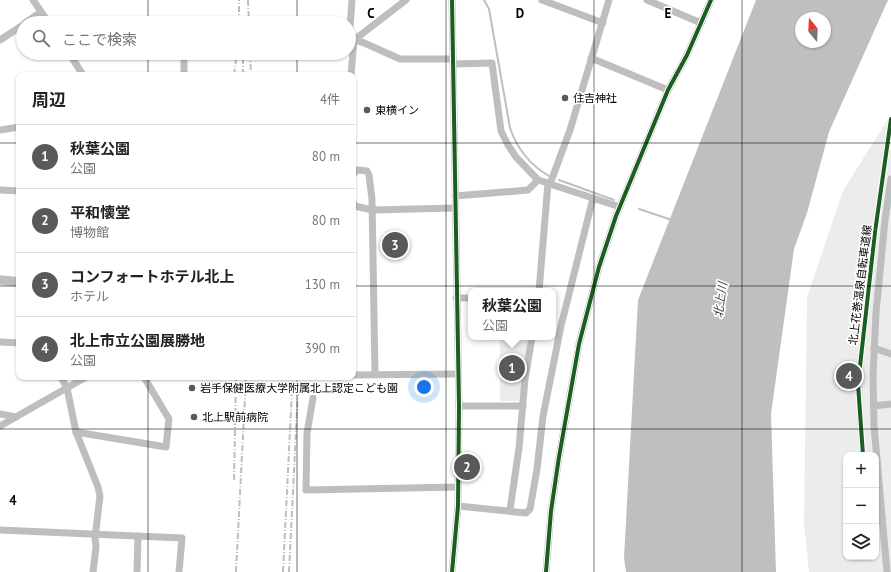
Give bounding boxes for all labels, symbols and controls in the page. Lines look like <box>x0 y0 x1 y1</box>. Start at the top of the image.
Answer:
text: C <box>367 5 375 22</box>
text: D <box>516 5 524 22</box>
text: E <box>665 5 672 22</box>
north arrow <box>795 12 831 48</box>
search box <box>16 16 356 60</box>
icon: search <box>30 27 52 49</box>
text: ここで検索 <box>62 30 137 49</box>
text: 周辺 <box>32 89 66 111</box>
text: 4件 <box>320 91 340 108</box>
place label: 住吉神社 <box>573 91 617 105</box>
marker: 住吉神社 <box>560 93 570 103</box>
place label: 東横イン <box>375 103 419 117</box>
marker: 東横イン <box>362 105 372 115</box>
text: 秋葉公園 <box>70 139 130 158</box>
text: 1 <box>41 148 49 165</box>
text: 80 m <box>312 148 340 165</box>
text: 公園 <box>70 160 96 177</box>
text: 平和懐堂 <box>70 203 130 222</box>
text: 2 <box>41 212 49 229</box>
text: 80 m <box>312 212 340 229</box>
text: 博物館 <box>70 224 109 241</box>
street label: 北上花巻温泉自転車道線 <box>846 224 874 346</box>
pin: 3 <box>382 230 408 260</box>
text: コンフォートホテル北上 <box>70 267 235 286</box>
text: 3 <box>41 276 49 293</box>
text: 130 m <box>305 276 340 293</box>
water label: 北上川 <box>710 279 730 319</box>
text: ホテル <box>70 288 109 305</box>
popup <box>468 288 556 340</box>
text: 秋葉公園 <box>482 296 542 315</box>
text: 公園 <box>482 317 508 334</box>
text: 北上市立公園展勝地 <box>70 331 205 350</box>
text: 4 <box>41 340 49 357</box>
text: 390 m <box>305 340 340 357</box>
text: 公園 <box>70 352 96 369</box>
pin: 1 <box>499 353 525 383</box>
pin: 4 <box>836 361 862 391</box>
your location <box>414 377 434 397</box>
place label: 岩手保健医療大学附属北上認定こども園 <box>200 381 398 395</box>
marker: 岩手保健医療大学附属北上認定こども園 <box>187 383 197 393</box>
place label: 北上駅前病院 <box>202 410 268 424</box>
marker: 北上駅前病院 <box>189 412 199 422</box>
pin: 2 <box>454 452 480 482</box>
map controls <box>843 452 879 560</box>
button: + <box>843 452 879 488</box>
button: − <box>843 488 879 524</box>
text: 4 <box>9 492 17 509</box>
button: layers <box>843 524 879 560</box>

